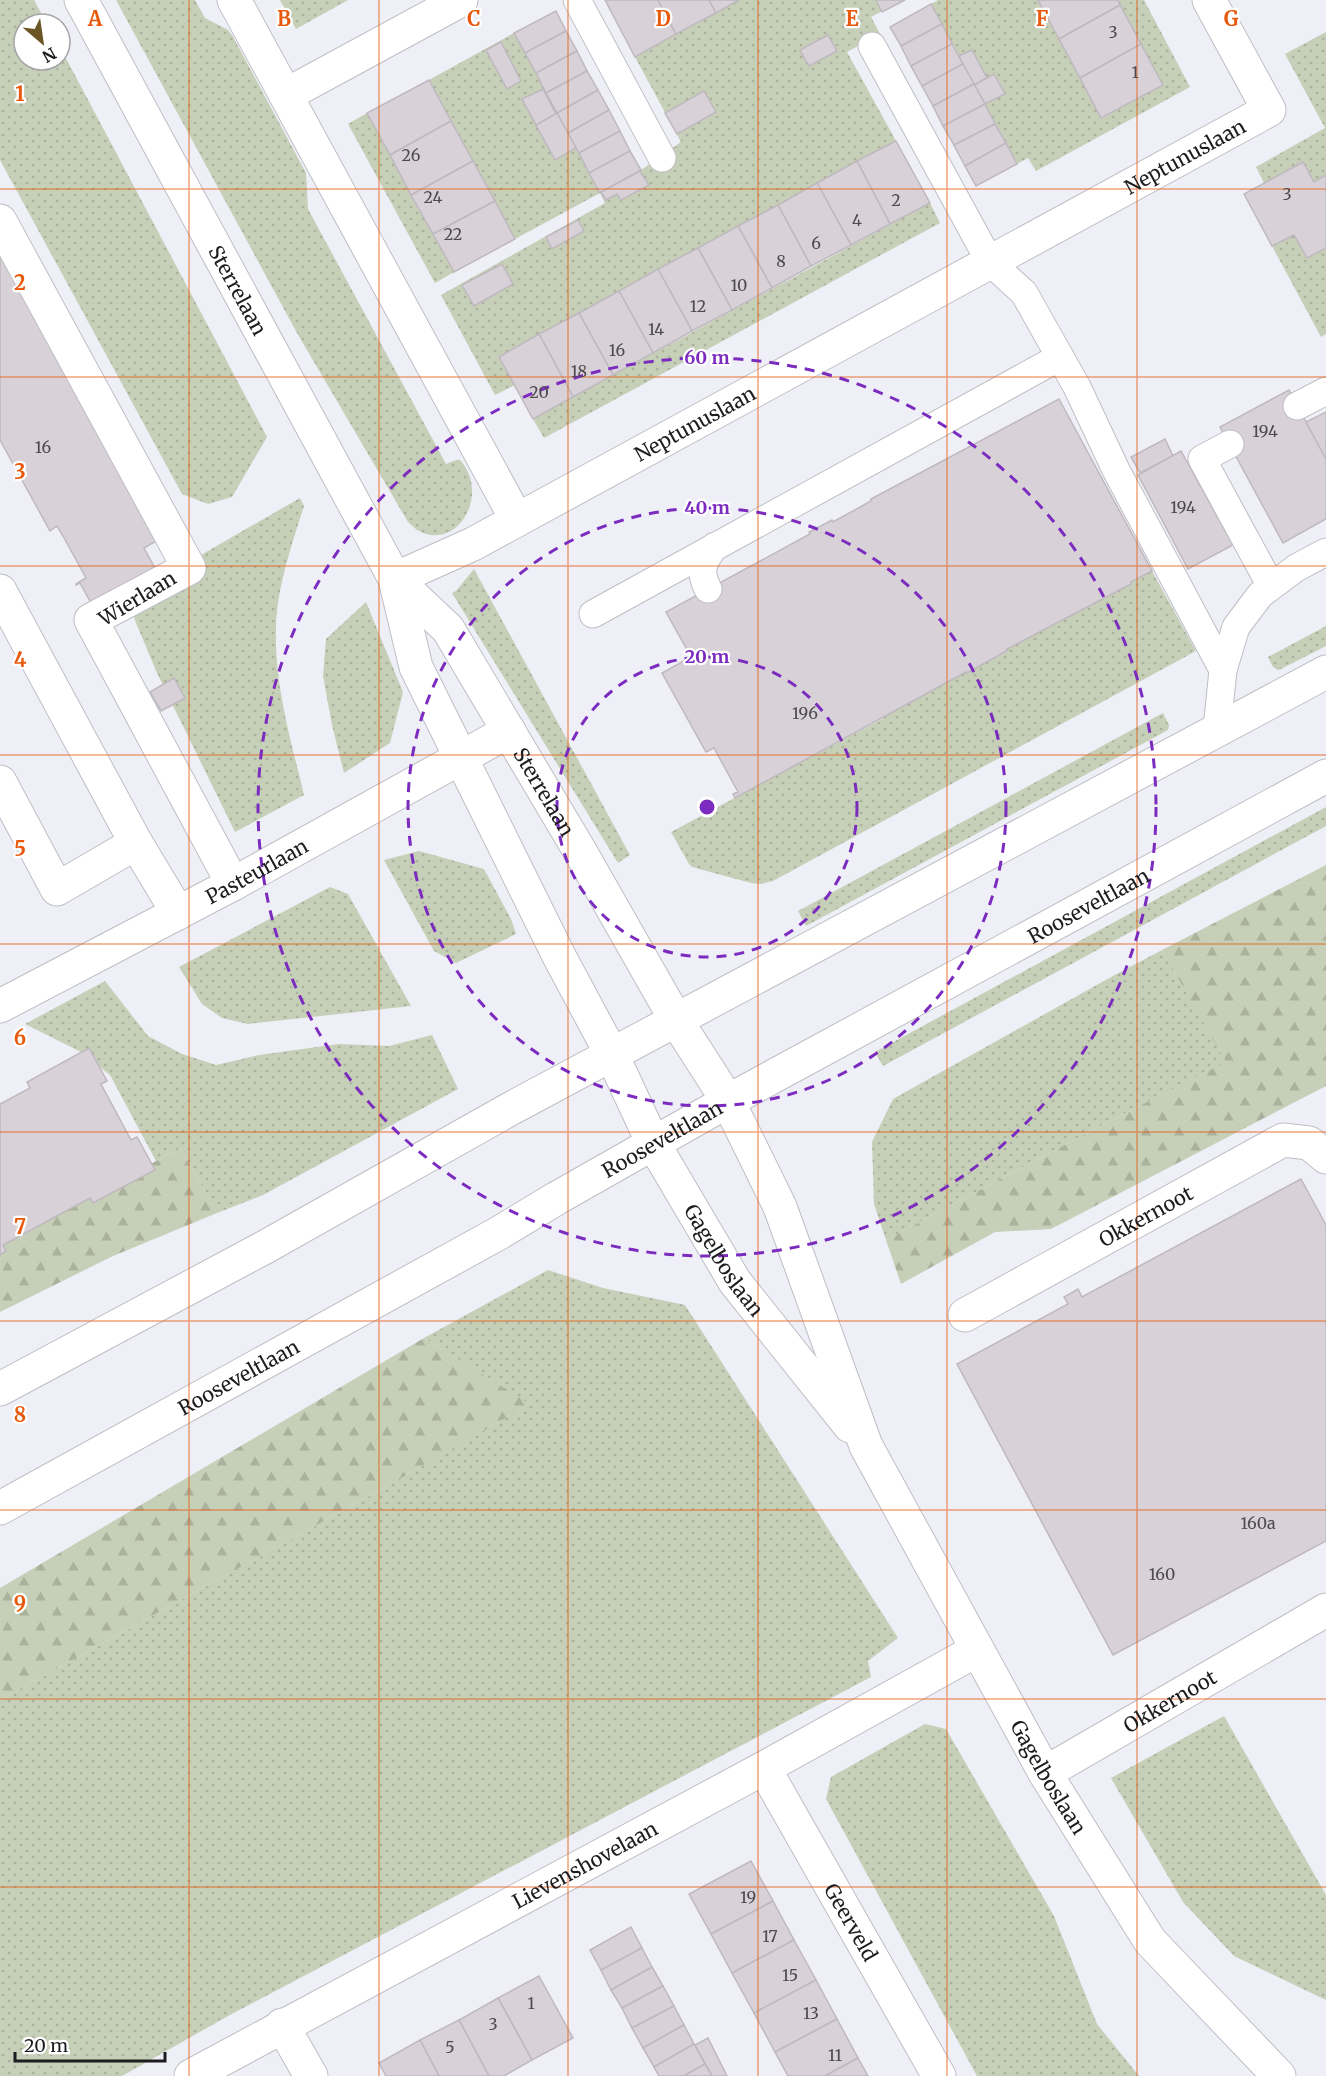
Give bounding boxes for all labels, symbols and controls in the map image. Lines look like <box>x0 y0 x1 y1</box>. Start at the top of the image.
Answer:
text: A <box>87 6 103 31</box>
text: B <box>277 6 291 31</box>
text: C <box>467 6 481 31</box>
text: D <box>655 6 671 31</box>
text: E <box>845 6 859 31</box>
text: F <box>1036 6 1049 31</box>
text: G <box>1224 6 1239 31</box>
north arrow <box>12 12 72 72</box>
house number: 3 <box>1108 22 1118 42</box>
text: N <box>39 43 60 67</box>
house number: 1 <box>1131 62 1139 82</box>
text: 1 <box>15 81 25 106</box>
street label: Neptunuslaan <box>1120 113 1250 199</box>
house number: 26 <box>402 145 421 165</box>
house number: 3 <box>1282 184 1292 204</box>
house number: 24 <box>424 187 443 207</box>
house number: 2 <box>891 190 901 210</box>
house number: 4 <box>852 210 862 230</box>
house number: 22 <box>444 224 462 244</box>
house number: 6 <box>811 233 821 253</box>
street label: Sterrelaan <box>204 241 273 339</box>
house number: 8 <box>776 251 786 271</box>
text: 2 <box>14 270 26 295</box>
house number: 10 <box>731 275 747 295</box>
house number: 12 <box>690 296 706 316</box>
house number: 14 <box>648 319 664 339</box>
house number: 16 <box>609 340 625 360</box>
text: 60 m <box>684 346 730 369</box>
house number: 18 <box>571 361 587 381</box>
street label: Neptunuslaan <box>630 380 760 466</box>
house number: 20 <box>529 382 549 402</box>
house number: 194 <box>1252 421 1278 441</box>
house number: 16 <box>35 437 51 457</box>
text: 3 <box>14 459 26 484</box>
text: 40 m <box>684 496 730 519</box>
house number: 194 <box>1170 497 1196 517</box>
street label: Wierlaan <box>93 565 180 631</box>
text: 20 m <box>685 645 729 668</box>
text: 4 <box>14 647 27 672</box>
house number: 196 <box>792 703 818 723</box>
street label: Sterrelaan <box>509 743 581 840</box>
centre of rings <box>697 797 717 817</box>
street label: Pasteurlaan <box>201 833 312 909</box>
text: 5 <box>14 836 26 861</box>
street label: Rooseveltlaan <box>1023 862 1153 948</box>
text: 6 <box>14 1025 26 1050</box>
street label: Rooseveltlaan <box>597 1094 727 1183</box>
street label: Okkernoot <box>1094 1180 1197 1252</box>
street label: Gagelboslaan <box>679 1199 770 1321</box>
text: 7 <box>14 1214 26 1239</box>
street label: Rooseveltlaan <box>173 1333 303 1420</box>
text: 8 <box>14 1402 26 1427</box>
house number: 160a <box>1240 1513 1276 1533</box>
house number: 160 <box>1149 1564 1175 1584</box>
text: 9 <box>14 1591 26 1616</box>
street label: Okkernoot <box>1119 1664 1221 1738</box>
street label: Gagelboslaan <box>1006 1715 1092 1839</box>
street label: Lievenshovelaan <box>508 1815 662 1914</box>
street label: Geerveld <box>819 1879 883 1965</box>
house number: 19 <box>740 1887 756 1907</box>
house number: 17 <box>762 1926 778 1946</box>
house number: 15 <box>782 1965 798 1985</box>
house number: 1 <box>527 1993 535 2013</box>
house number: 13 <box>803 2003 819 2023</box>
house number: 3 <box>488 2014 498 2034</box>
scale bar <box>15 2025 165 2063</box>
text: 20 m <box>24 2034 68 2057</box>
house number: 5 <box>445 2037 455 2057</box>
house number: 11 <box>828 2045 842 2065</box>

